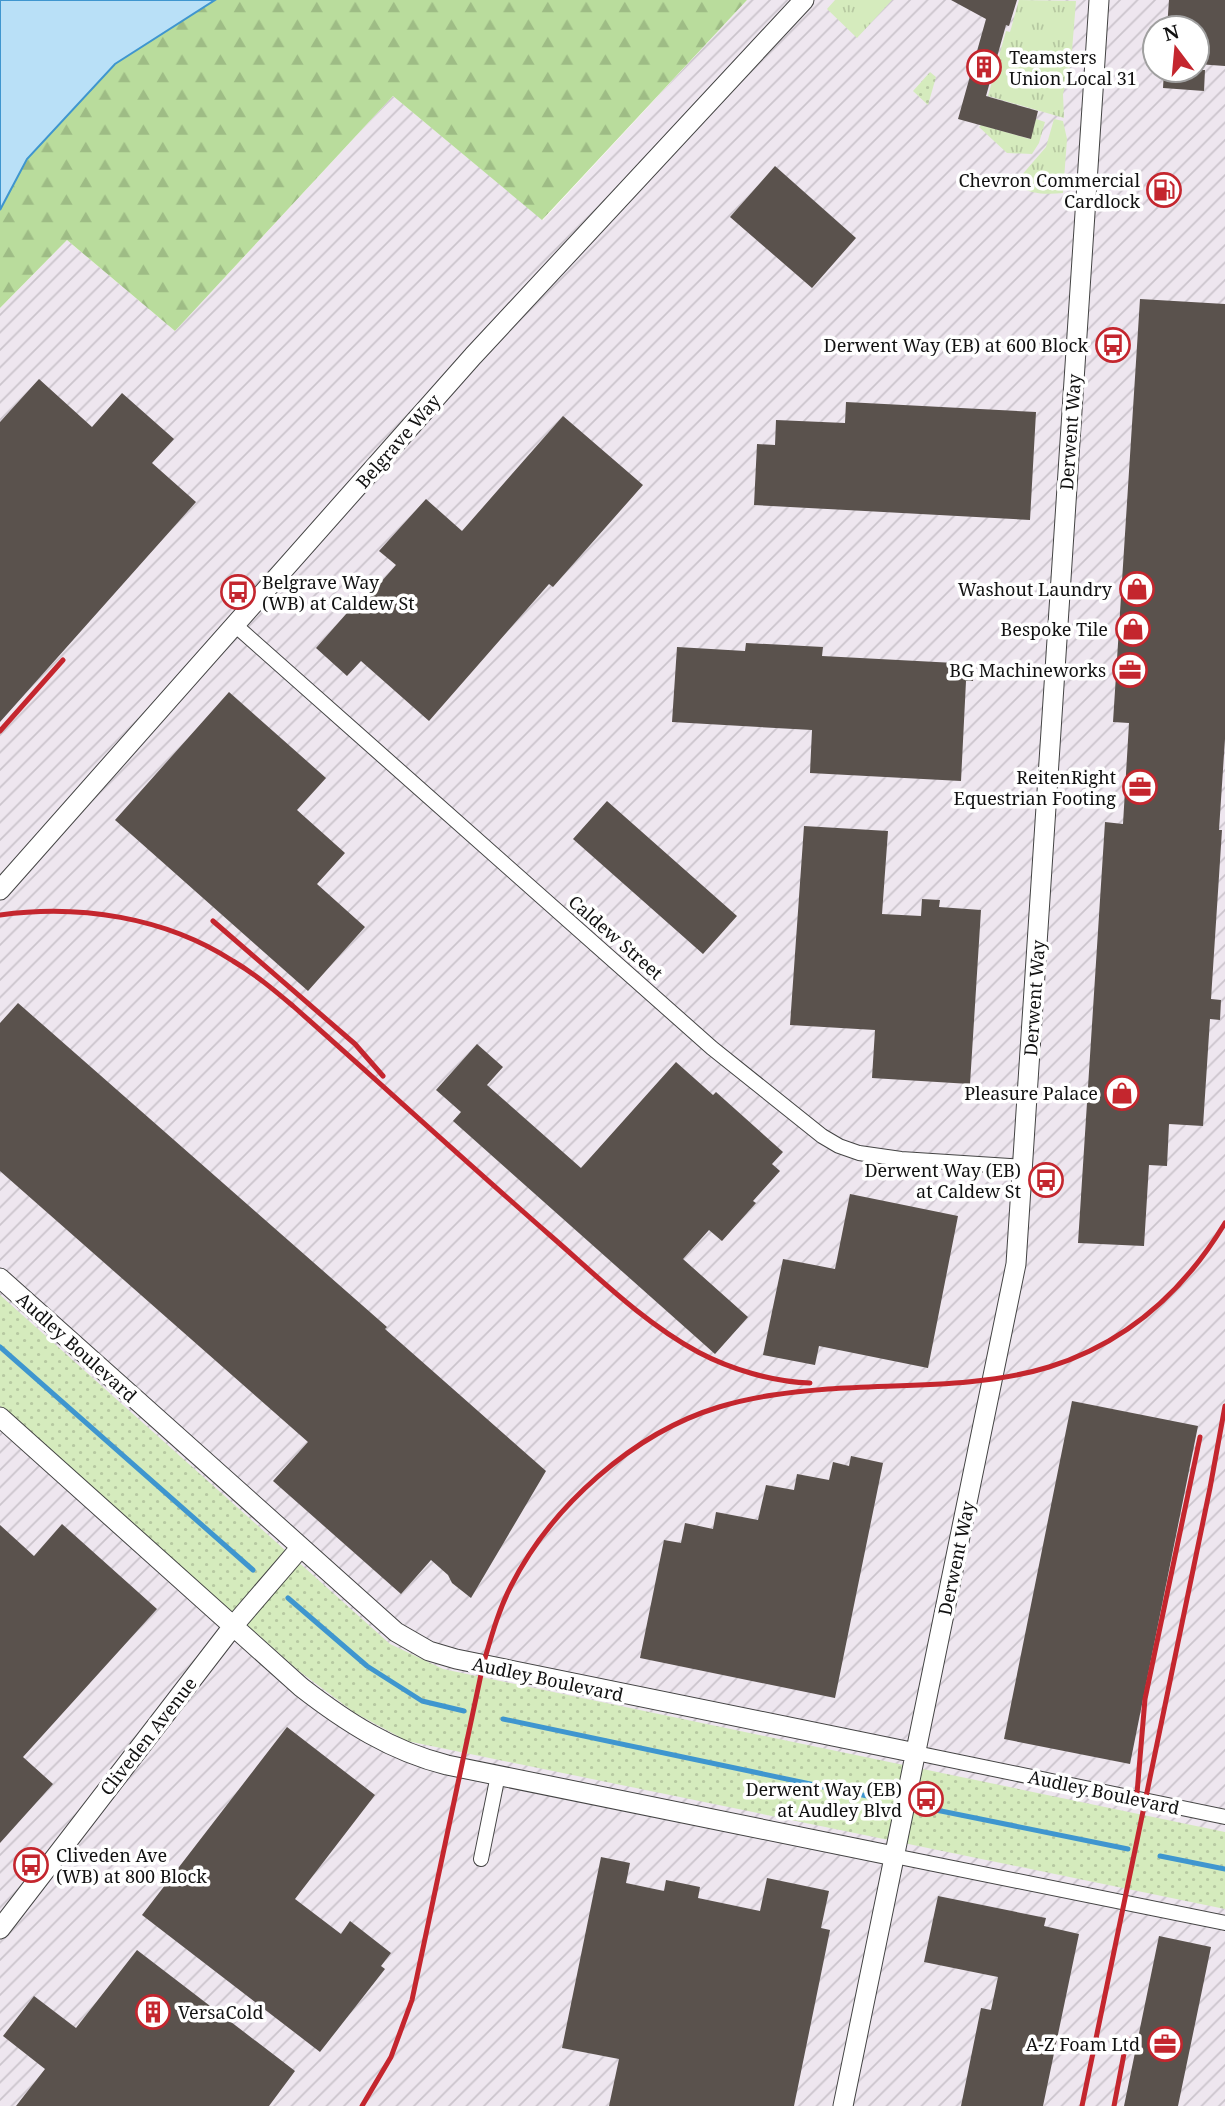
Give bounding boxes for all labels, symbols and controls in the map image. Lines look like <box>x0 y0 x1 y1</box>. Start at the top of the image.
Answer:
north arrow <box>1141 14 1211 84</box>
text: N <box>1161 18 1182 47</box>
place label: Teamsters Union Local 31 <box>1009 45 1137 90</box>
building icon: Teamsters Union Local 31 <box>965 48 1003 86</box>
place label: Chevron Commercial Cardlock <box>958 168 1140 213</box>
fuel station icon: Chevron Commercial Cardlock <box>1145 171 1183 209</box>
bus stop icon: Derwent Way (EB) at 600 Block <box>1094 326 1132 364</box>
place label: Derwent Way (EB) at 600 Block <box>824 333 1088 357</box>
street label: Derwent Way <box>1054 372 1086 491</box>
street label: Belgrave Way <box>351 388 446 493</box>
place label: Belgrave Way (WB) at Caldew St <box>262 570 415 615</box>
shop icon: Washout Laundry <box>1118 570 1156 608</box>
bus stop icon: Belgrave Way (WB) at Caldew St <box>219 573 257 611</box>
place label: Washout Laundry <box>958 577 1113 601</box>
shop icon: Bespoke Tile <box>1114 610 1152 648</box>
place label: Bespoke Tile <box>1001 617 1108 641</box>
office icon: BG Machineworks <box>1111 651 1149 689</box>
place label: BG Machineworks <box>949 658 1106 682</box>
place label: ReitenRight Equestrian Footing <box>953 765 1116 810</box>
office icon: ReitenRight Equestrian Footing <box>1121 768 1159 806</box>
street label: Caldew Street <box>564 889 668 985</box>
street label: Derwent Way <box>1018 938 1050 1057</box>
shop icon: Pleasure Palace <box>1103 1074 1141 1112</box>
place label: Pleasure Palace <box>964 1081 1098 1105</box>
place label: Derwent Way (EB) at Caldew St <box>864 1158 1021 1203</box>
bus stop icon: Derwent Way (EB) at Caldew St <box>1027 1161 1065 1199</box>
street label: Audley Boulevard <box>12 1287 142 1407</box>
street label: Derwent Way <box>932 1498 980 1617</box>
street label: Audley Boulevard <box>470 1651 626 1707</box>
street label: Cliveden Avenue <box>94 1672 202 1800</box>
street label: Audley Boulevard <box>1026 1764 1182 1820</box>
place label: Derwent Way (EB) at Audley Blvd <box>745 1777 902 1822</box>
bus stop icon: Derwent Way (EB) at Audley Blvd <box>907 1780 945 1818</box>
place label: Cliveden Ave (WB) at 800 Block <box>56 1843 207 1888</box>
bus stop icon: Cliveden Ave (WB) at 800 Block <box>12 1846 50 1884</box>
building icon: VersaCold <box>134 1993 172 2031</box>
place label: VersaCold <box>178 2000 264 2024</box>
office icon: A-Z Foam Ltd <box>1146 2025 1184 2063</box>
place label: A-Z Foam Ltd <box>1026 2032 1140 2056</box>

